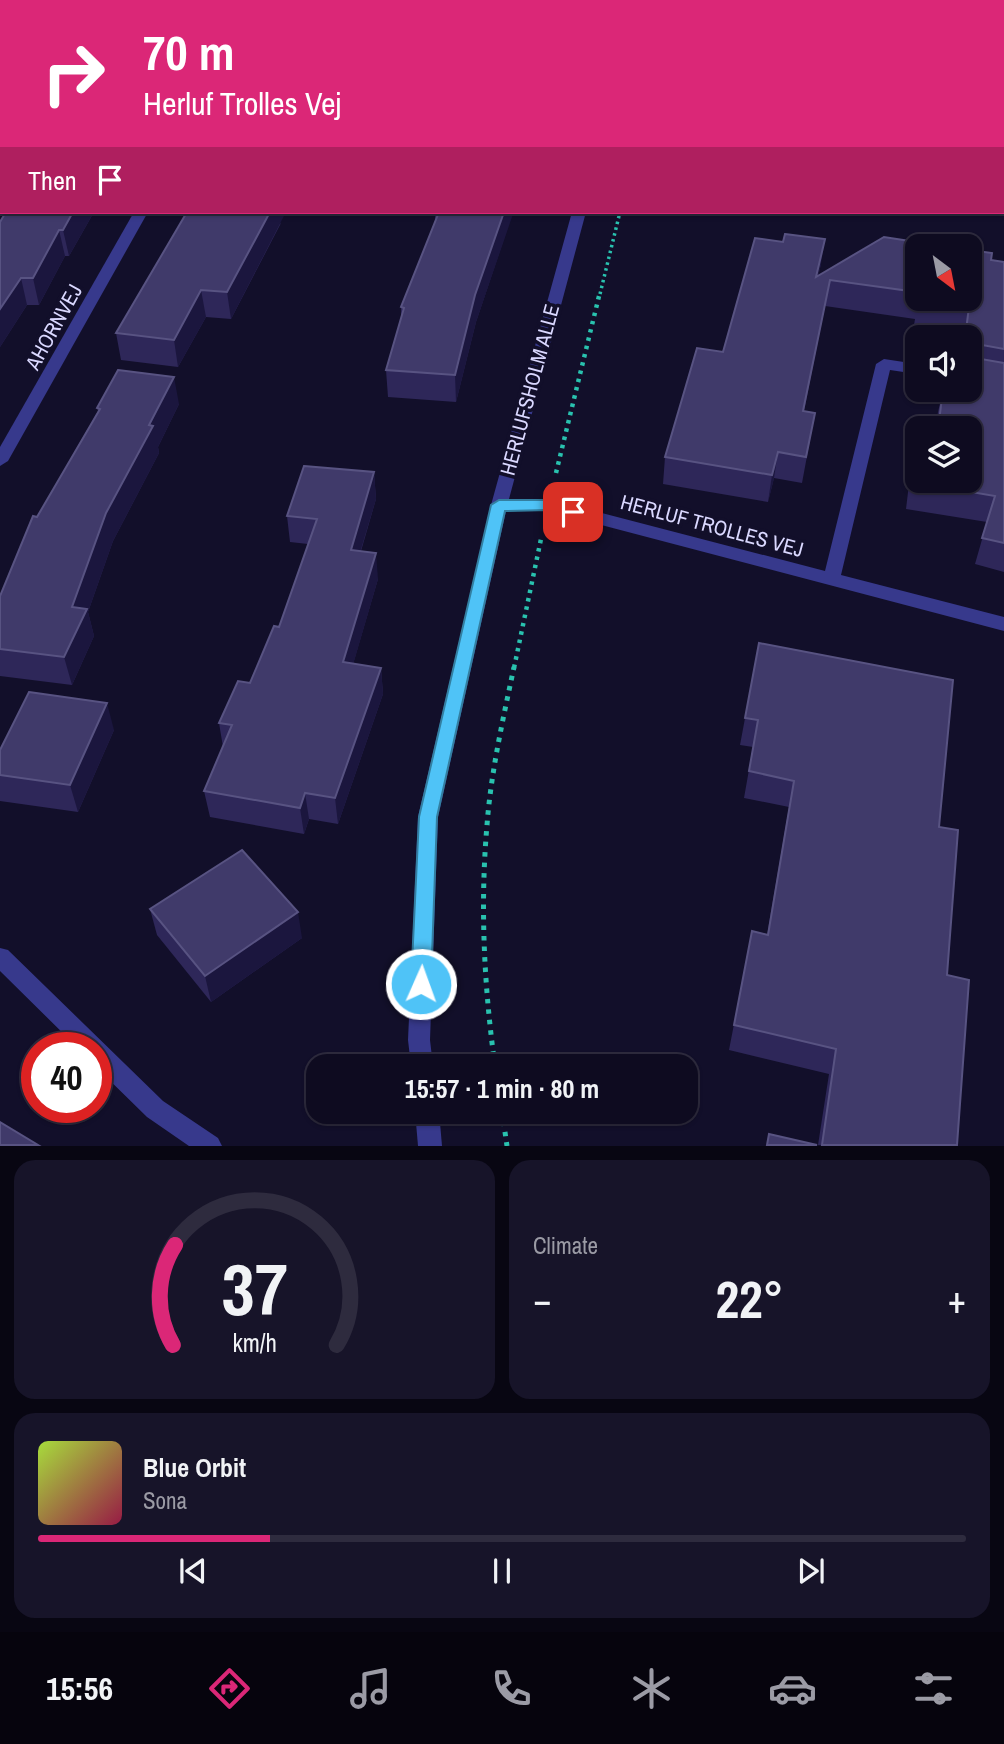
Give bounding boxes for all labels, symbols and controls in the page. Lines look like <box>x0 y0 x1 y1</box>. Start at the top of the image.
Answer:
text: 70 m <box>143 19 235 85</box>
icon: right <box>28 28 119 119</box>
text: Herluf Trolles Vej <box>143 82 341 125</box>
icon: arrive <box>91 161 129 199</box>
text: Then <box>28 163 77 198</box>
north arrow <box>905 234 982 312</box>
map controls <box>905 234 982 493</box>
street label: AHORNVEJ <box>18 279 89 376</box>
street label: HERLUFSHOLM ALLE <box>493 301 566 479</box>
button: sound <box>905 325 982 402</box>
button: layers <box>905 416 982 493</box>
pin <box>543 482 603 542</box>
street label: HERLUF TROLLES VEJ <box>617 487 807 564</box>
icon: arrive <box>554 493 592 531</box>
position arrow <box>384 947 458 1021</box>
speed limit sign: 40 <box>21 1032 112 1123</box>
text: 15:57 · 1 min · 80 m <box>405 1071 599 1106</box>
text: Climate <box>533 1230 598 1261</box>
text: 37 <box>221 1241 288 1339</box>
text: 22° <box>715 1264 784 1334</box>
text: − <box>533 1274 551 1325</box>
text: + <box>948 1274 966 1325</box>
text: km/h <box>232 1326 277 1360</box>
text: Blue Orbit <box>143 1450 246 1485</box>
text: Sona <box>143 1485 187 1516</box>
icon: previous <box>174 1552 212 1590</box>
icon: pause <box>483 1552 521 1590</box>
icon: next <box>792 1552 830 1590</box>
icon: directions <box>205 1664 254 1713</box>
icon: music <box>346 1664 395 1713</box>
icon: phone <box>487 1664 536 1713</box>
icon: climate <box>627 1664 676 1713</box>
icon: car <box>768 1664 817 1713</box>
icon: filters <box>909 1664 958 1713</box>
text: 15:56 <box>46 1667 113 1710</box>

